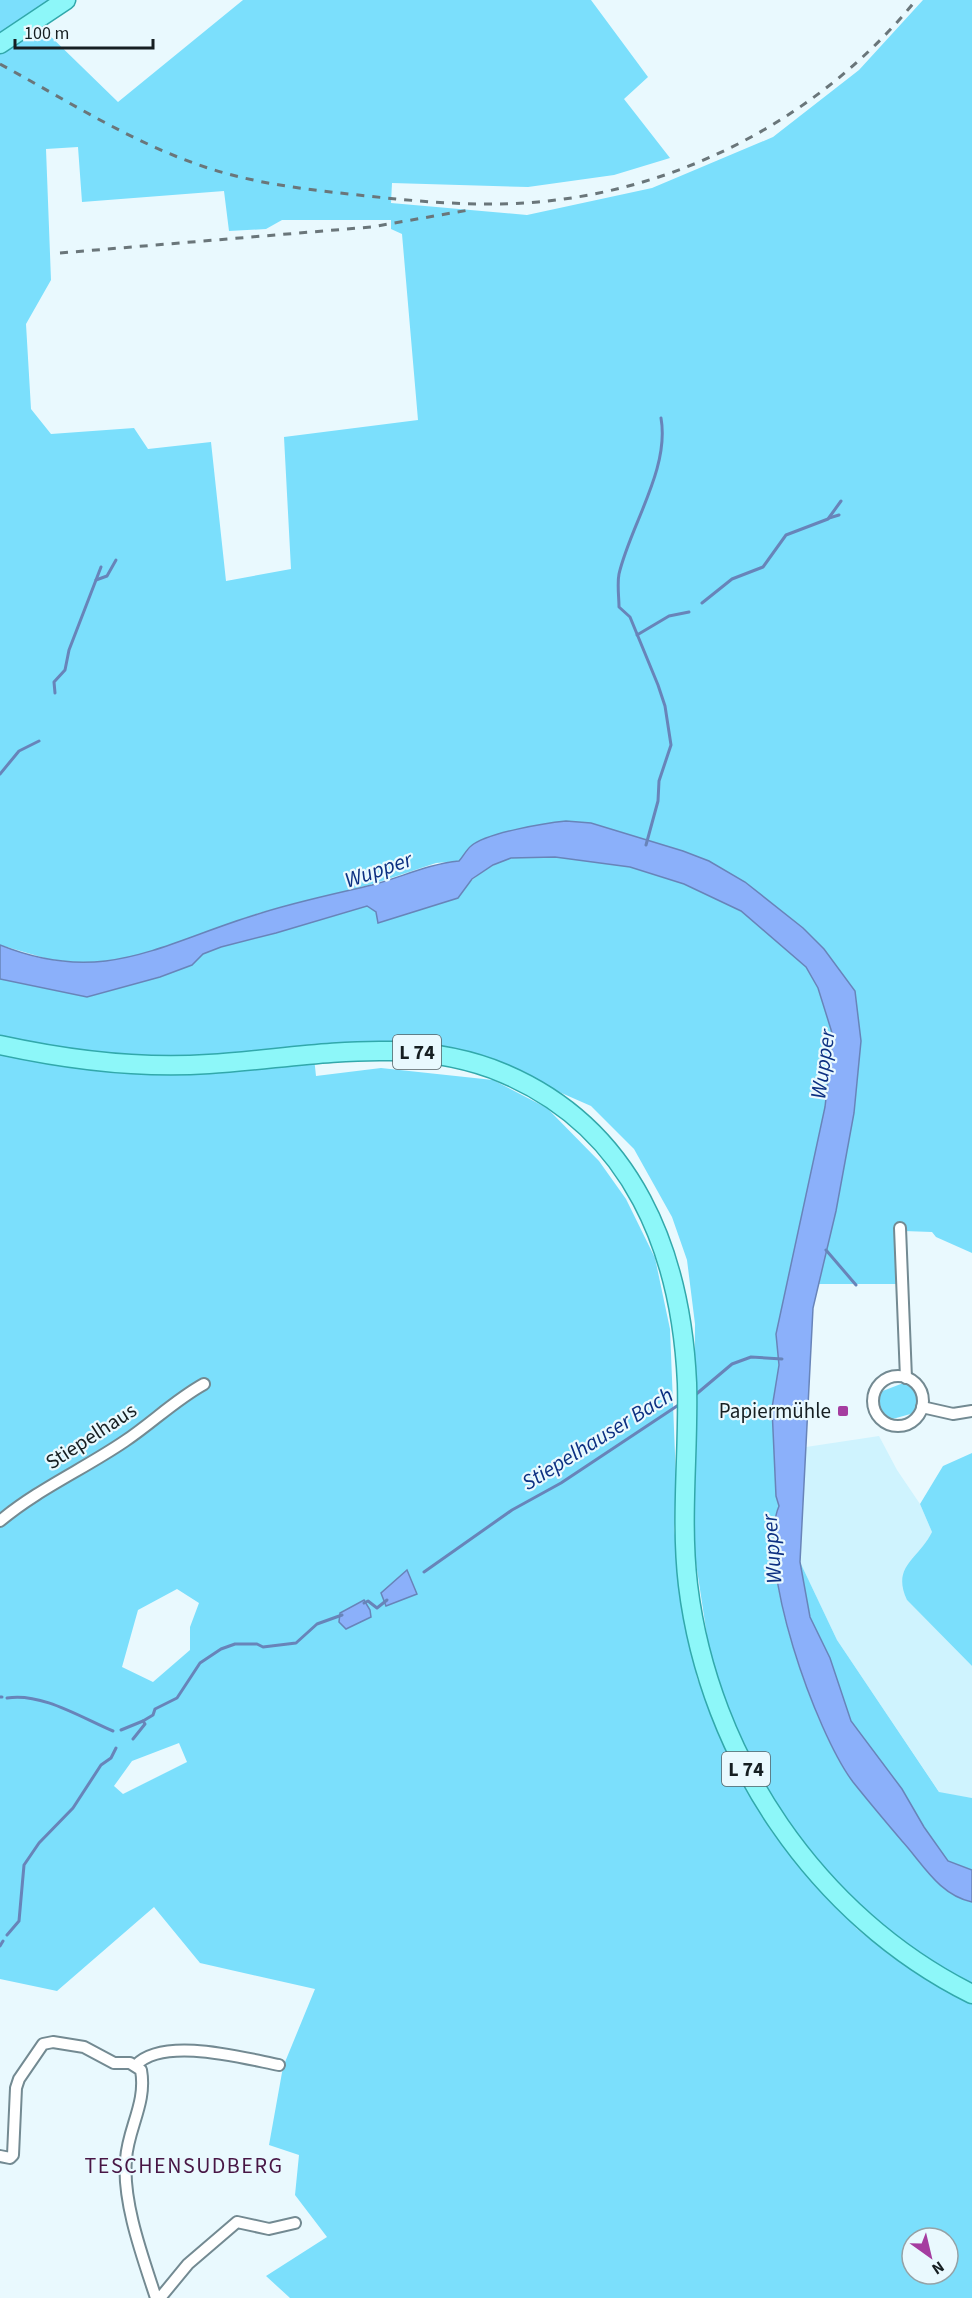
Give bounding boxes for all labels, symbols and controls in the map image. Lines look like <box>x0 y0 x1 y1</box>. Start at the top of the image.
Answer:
scale bar <box>15 12 153 50</box>
text: 100 m <box>24 21 69 46</box>
water label: Wupper <box>340 843 418 896</box>
water label: Wupper <box>802 1026 844 1101</box>
road number: L 74 <box>393 1035 441 1069</box>
water label: Stiepelhauser Bach <box>516 1379 680 1498</box>
street label: Stiepelhaus <box>40 1395 143 1477</box>
place label: Papiermühle <box>719 1396 831 1426</box>
marker: Papiermühle <box>836 1404 850 1418</box>
water label: Wupper <box>754 1512 790 1585</box>
road number: L 74 <box>722 1752 770 1786</box>
district label: TESCHENSUDBERG <box>85 2150 283 2182</box>
north arrow <box>900 2226 960 2286</box>
text: N <box>927 2256 948 2280</box>

